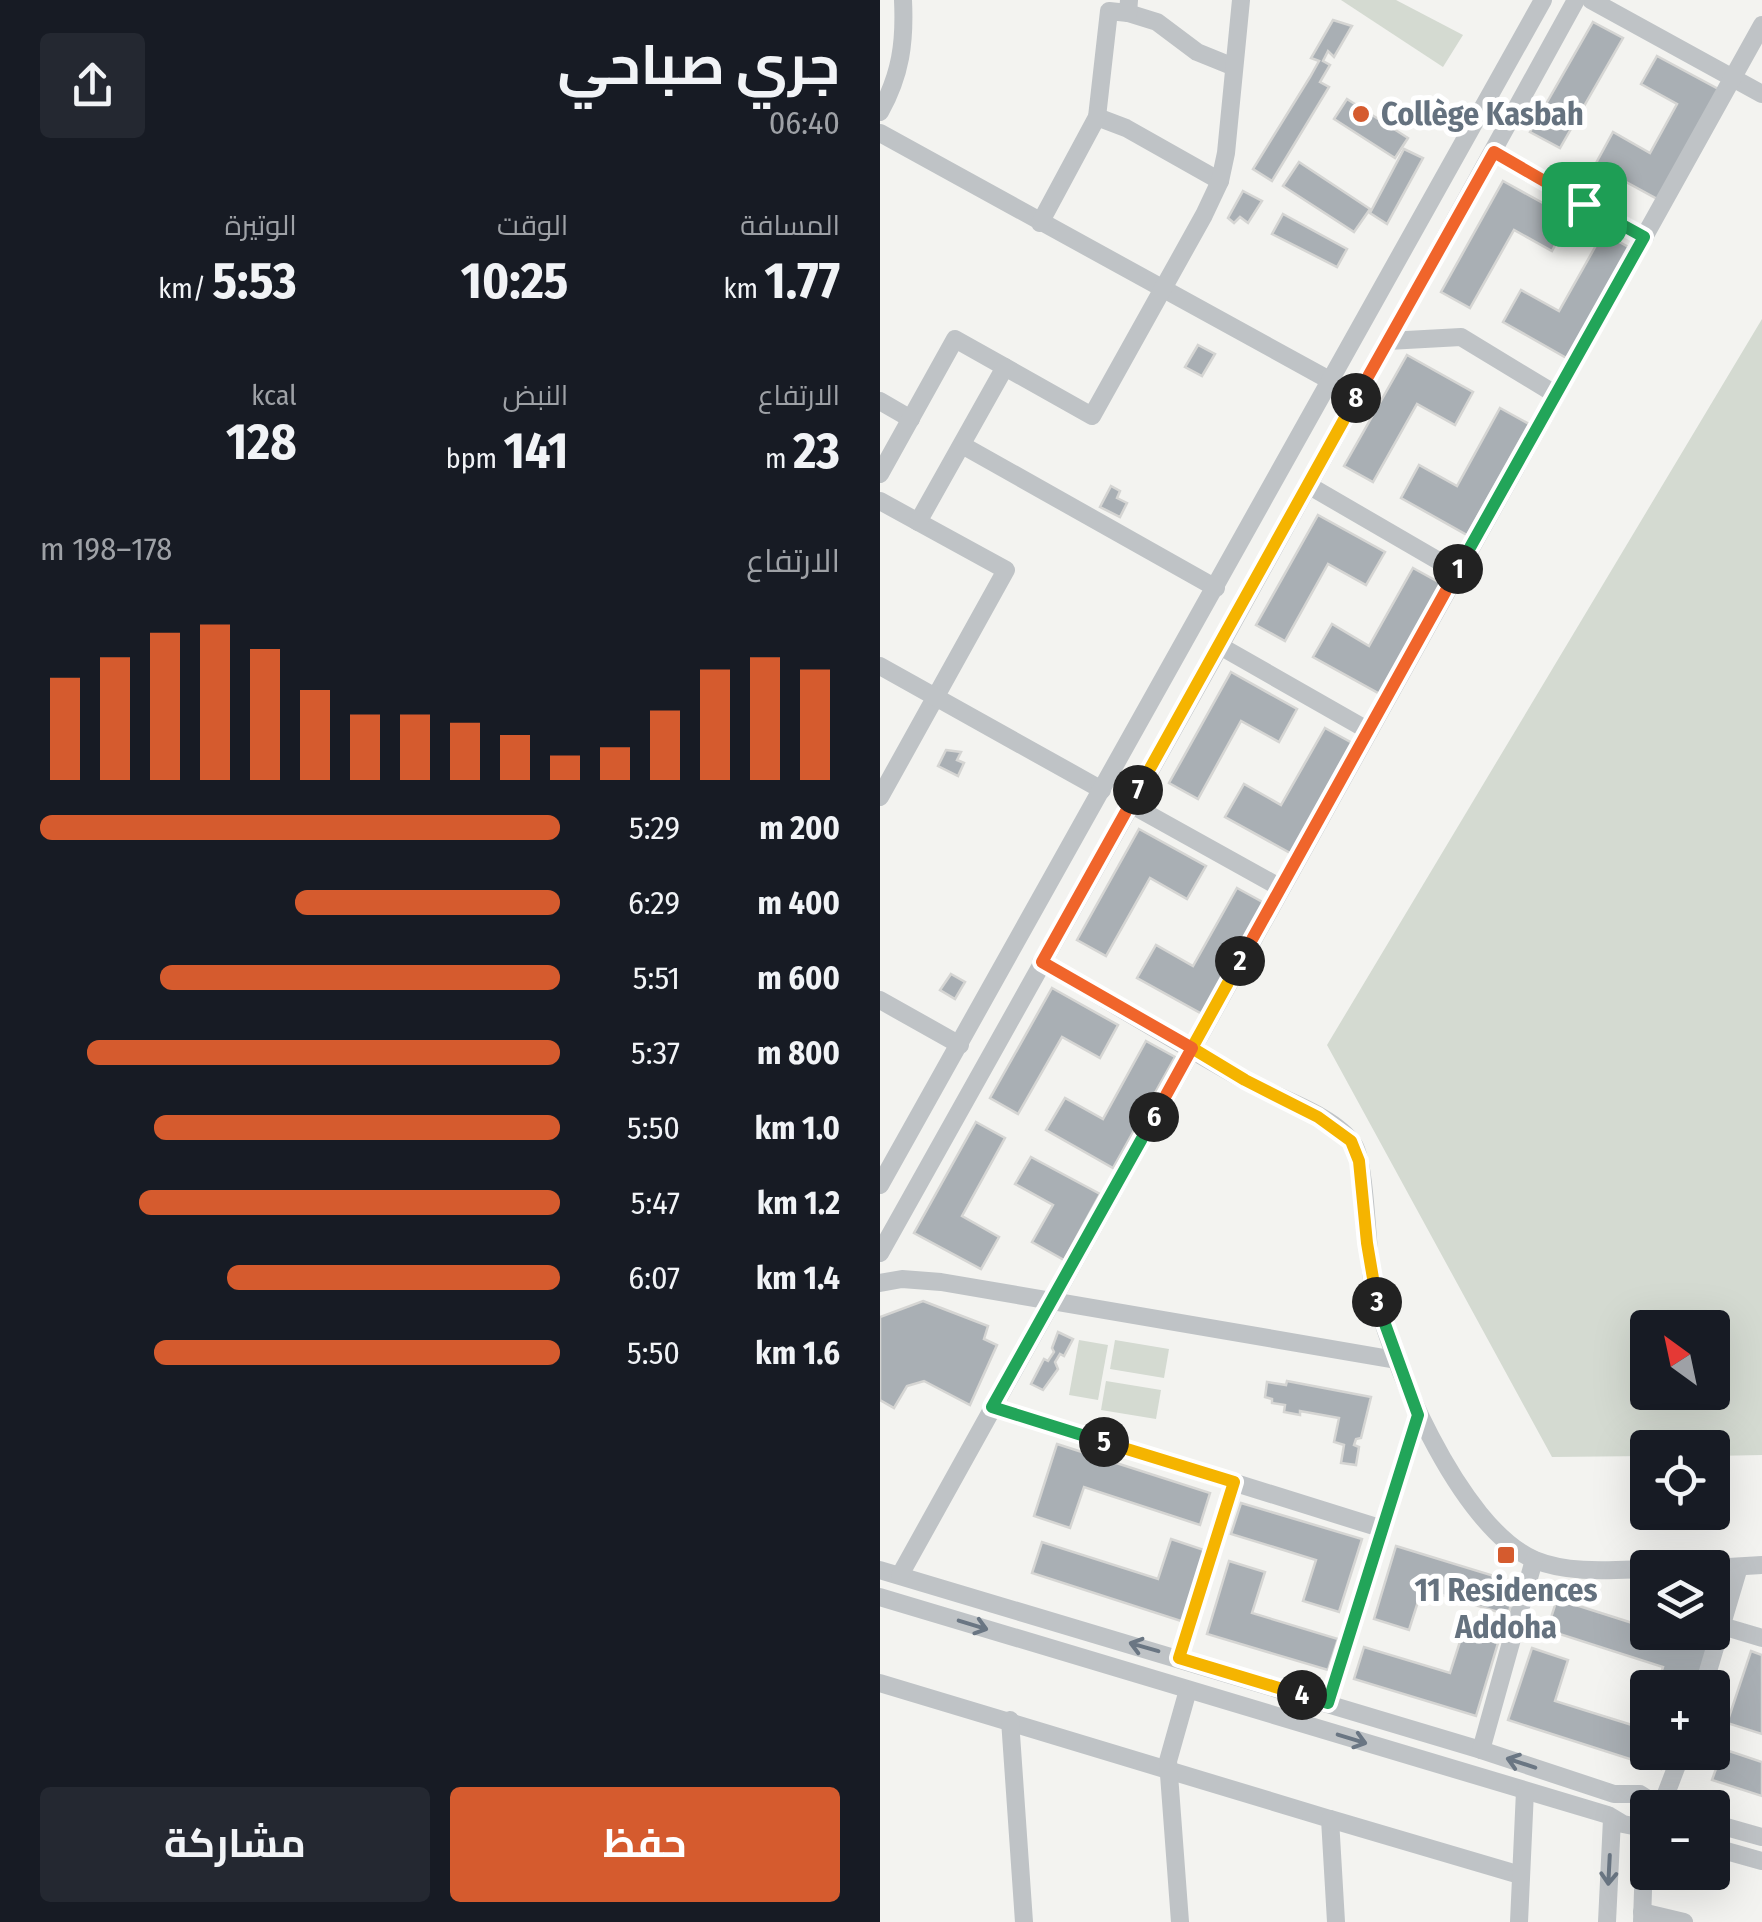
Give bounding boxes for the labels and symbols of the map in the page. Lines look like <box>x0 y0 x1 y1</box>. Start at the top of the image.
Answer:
place label: Collège Kasbah <box>1381 95 1584 133</box>
marker: Collège Kasbah <box>1350 103 1372 125</box>
pin <box>1542 162 1627 247</box>
pin: 8 <box>1331 373 1381 423</box>
pin: 1 <box>1433 544 1483 594</box>
pin: 7 <box>1113 765 1163 815</box>
pin: 2 <box>1215 936 1265 986</box>
pin: 6 <box>1129 1092 1179 1142</box>
pin: 3 <box>1352 1277 1402 1327</box>
north arrow <box>1630 1310 1730 1410</box>
pin: 5 <box>1079 1417 1129 1467</box>
marker: 11 Residences Addoha <box>1495 1544 1517 1566</box>
place label: 11 Residences Addoha <box>1414 1571 1598 1646</box>
one-way arrow <box>957 1617 989 1635</box>
one-way arrow <box>1128 1637 1160 1655</box>
pin: 4 <box>1277 1670 1327 1720</box>
one-way arrow <box>1335 1731 1367 1749</box>
one-way arrow <box>1506 1752 1538 1770</box>
one-way arrow <box>1600 1854 1619 1886</box>

